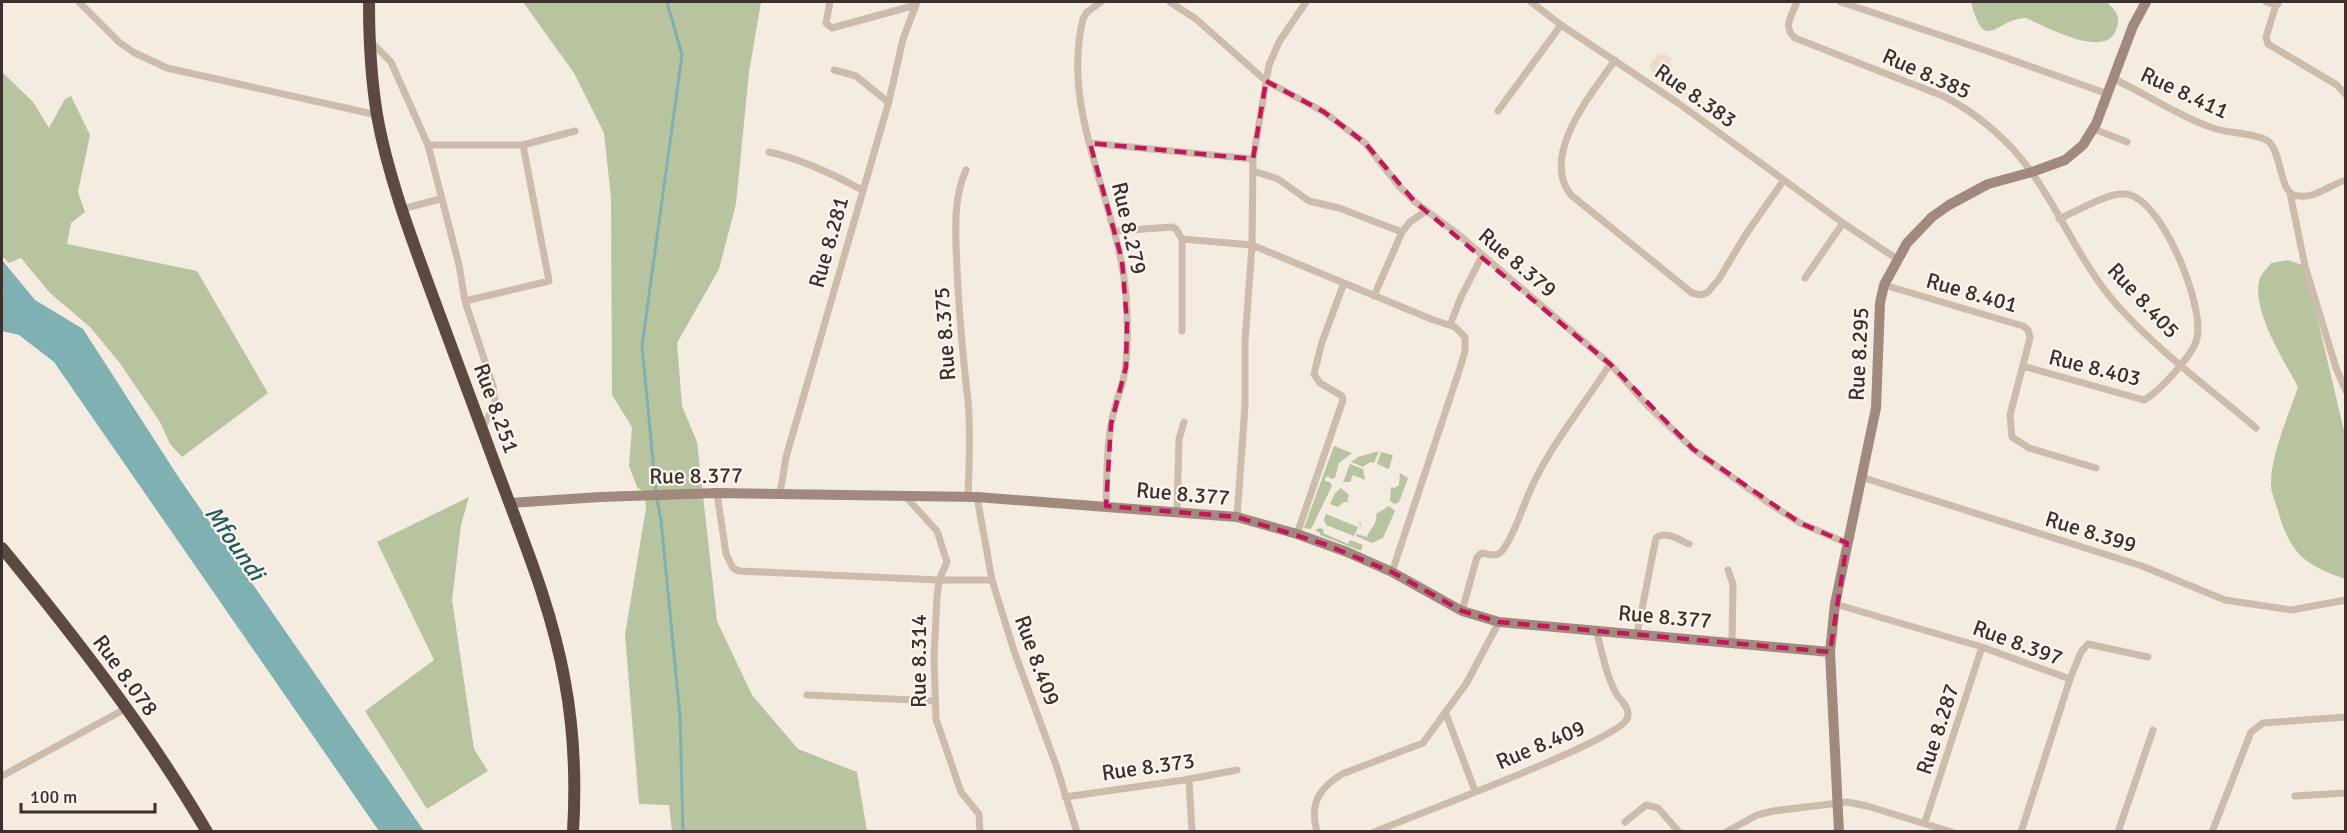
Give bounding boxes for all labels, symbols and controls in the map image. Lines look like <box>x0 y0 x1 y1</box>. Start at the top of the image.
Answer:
street label: Rue 8.385 <box>1878 42 1975 105</box>
street label: Rue 8.383 <box>1650 57 1742 133</box>
street label: Rue 8.411 <box>2137 60 2233 125</box>
street label: Rue 8.279 <box>1106 179 1153 277</box>
street label: Rue 8.281 <box>803 193 854 291</box>
street label: Rue 8.379 <box>1473 222 1562 303</box>
street label: Rue 8.405 <box>2102 257 2186 344</box>
street label: Rue 8.401 <box>1923 267 2021 318</box>
street label: Rue 8.375 <box>928 286 961 382</box>
street label: Rue 8.295 <box>1843 306 1874 402</box>
street label: Rue 8.403 <box>2046 343 2144 392</box>
street label: Rue 8.251 <box>468 359 525 457</box>
street label: Rue 8.377 <box>649 461 743 490</box>
street label: Rue 8.377 <box>1135 476 1231 511</box>
water label: Mfoundi <box>198 500 273 588</box>
street label: Rue 8.399 <box>2042 505 2140 558</box>
street label: Rue 8.377 <box>1617 599 1713 634</box>
street label: Rue 8.409 <box>1009 611 1066 709</box>
street label: Rue 8.314 <box>905 614 932 708</box>
street label: Rue 8.397 <box>1969 614 2067 671</box>
street label: Rue 8.078 <box>87 629 164 721</box>
street label: Rue 8.287 <box>1910 680 1965 778</box>
street label: Rue 8.409 <box>1492 714 1589 775</box>
street label: Rue 8.373 <box>1100 747 1196 786</box>
scale bar <box>21 776 154 814</box>
text: 100 m <box>30 786 77 808</box>

